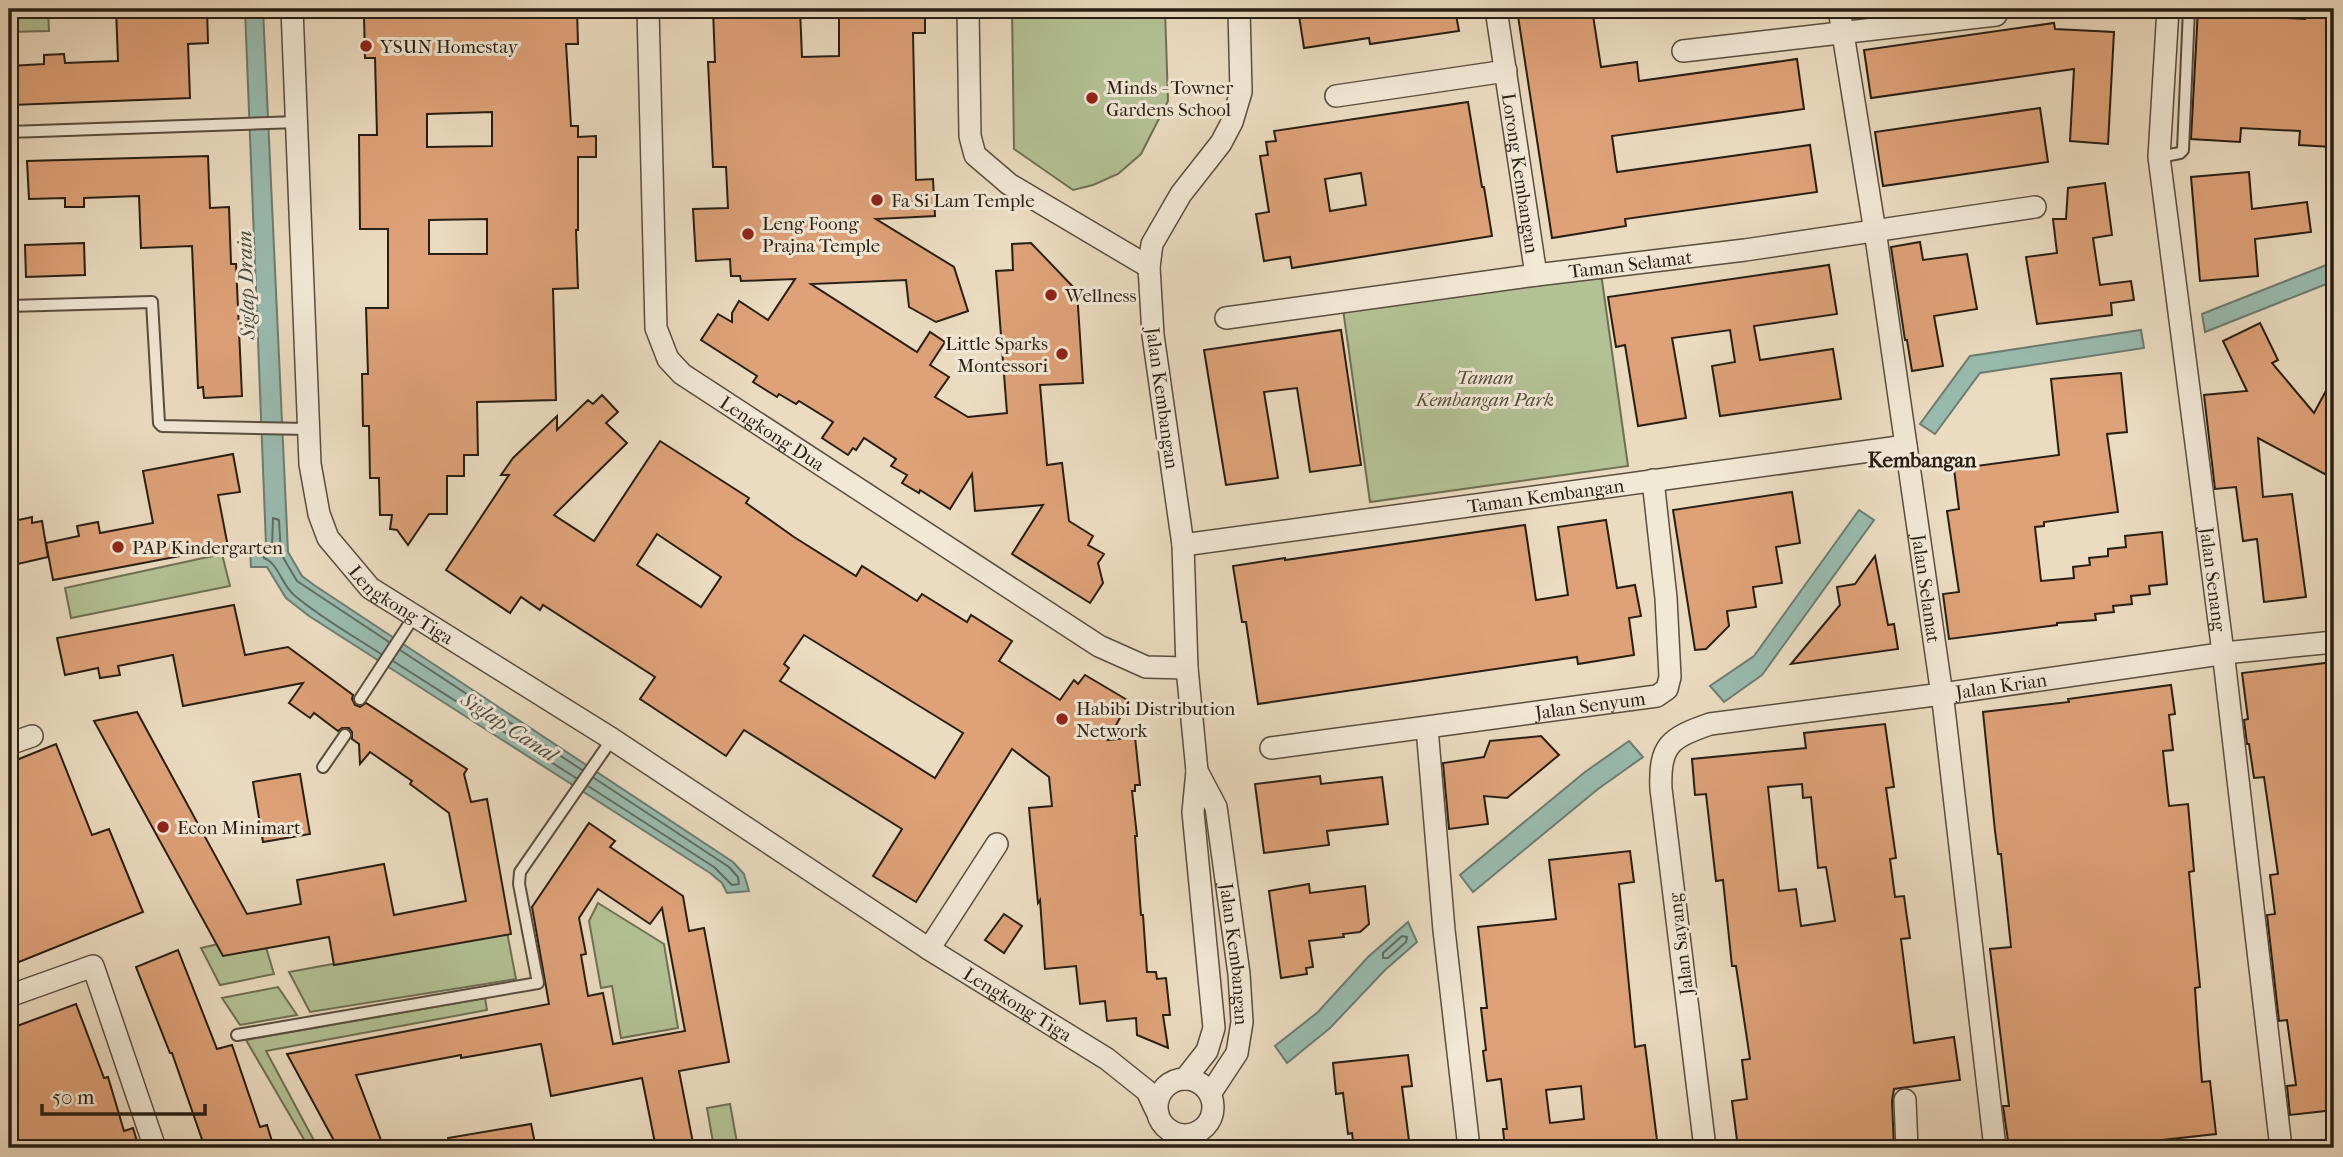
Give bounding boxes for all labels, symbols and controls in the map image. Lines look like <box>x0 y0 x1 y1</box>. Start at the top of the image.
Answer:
place label: YSUN Homestay <box>379 36 519 58</box>
marker: YSUN Homestay <box>358 38 374 54</box>
place label: Minds - Towner Gardens School <box>1106 77 1234 121</box>
marker: Minds - Towner Gardens School <box>1084 90 1100 106</box>
street label: Lorong Kembangan <box>1497 91 1543 255</box>
place label: Fa Si Lam Temple <box>891 190 1035 212</box>
marker: Fa Si Lam Temple <box>869 192 885 208</box>
place label: Leng Foong Prajna Temple <box>762 213 880 257</box>
marker: Leng Foong Prajna Temple <box>740 226 756 242</box>
water label: Siglap Drain <box>232 230 260 341</box>
street label: Taman Selamat <box>1567 246 1694 283</box>
place label: Wellness <box>1064 285 1137 307</box>
marker: Wellness <box>1043 287 1059 303</box>
street label: Jalan Kembangan <box>1141 324 1183 470</box>
place label: Little Sparks Montessori <box>945 333 1048 377</box>
marker: Little Sparks Montessori <box>1054 346 1070 362</box>
park label: Taman Kembangan Park <box>1414 367 1554 411</box>
street label: Lengkong Dua <box>716 392 829 476</box>
district label: Kembangan <box>1868 448 1977 472</box>
street label: Taman Kembangan <box>1466 475 1626 518</box>
street label: Jalan Senang <box>2195 524 2230 634</box>
street label: Jalan Selamat <box>1907 531 1944 644</box>
place label: PAP Kindergarten <box>132 537 283 559</box>
marker: PAP Kindergarten <box>110 539 126 555</box>
street label: Lengkong Tiga <box>344 561 457 649</box>
street label: Jalan Krian <box>1952 669 2048 704</box>
water label: Siglap Canal <box>456 687 564 768</box>
street label: Jalan Senyum <box>1532 688 1647 725</box>
place label: Habibi Distribution Network <box>1076 698 1235 742</box>
marker: Habibi Distribution Network <box>1054 711 1070 727</box>
place label: Econ Minimart <box>177 817 301 839</box>
marker: Econ Minimart <box>155 819 171 835</box>
street label: Jalan Kembangan <box>1214 880 1252 1026</box>
street label: Jalan Sayang <box>1664 891 1698 998</box>
street label: Lengkong Tiga <box>959 963 1076 1047</box>
scale bar <box>42 1073 205 1117</box>
text: 50 m <box>52 1085 95 1109</box>

